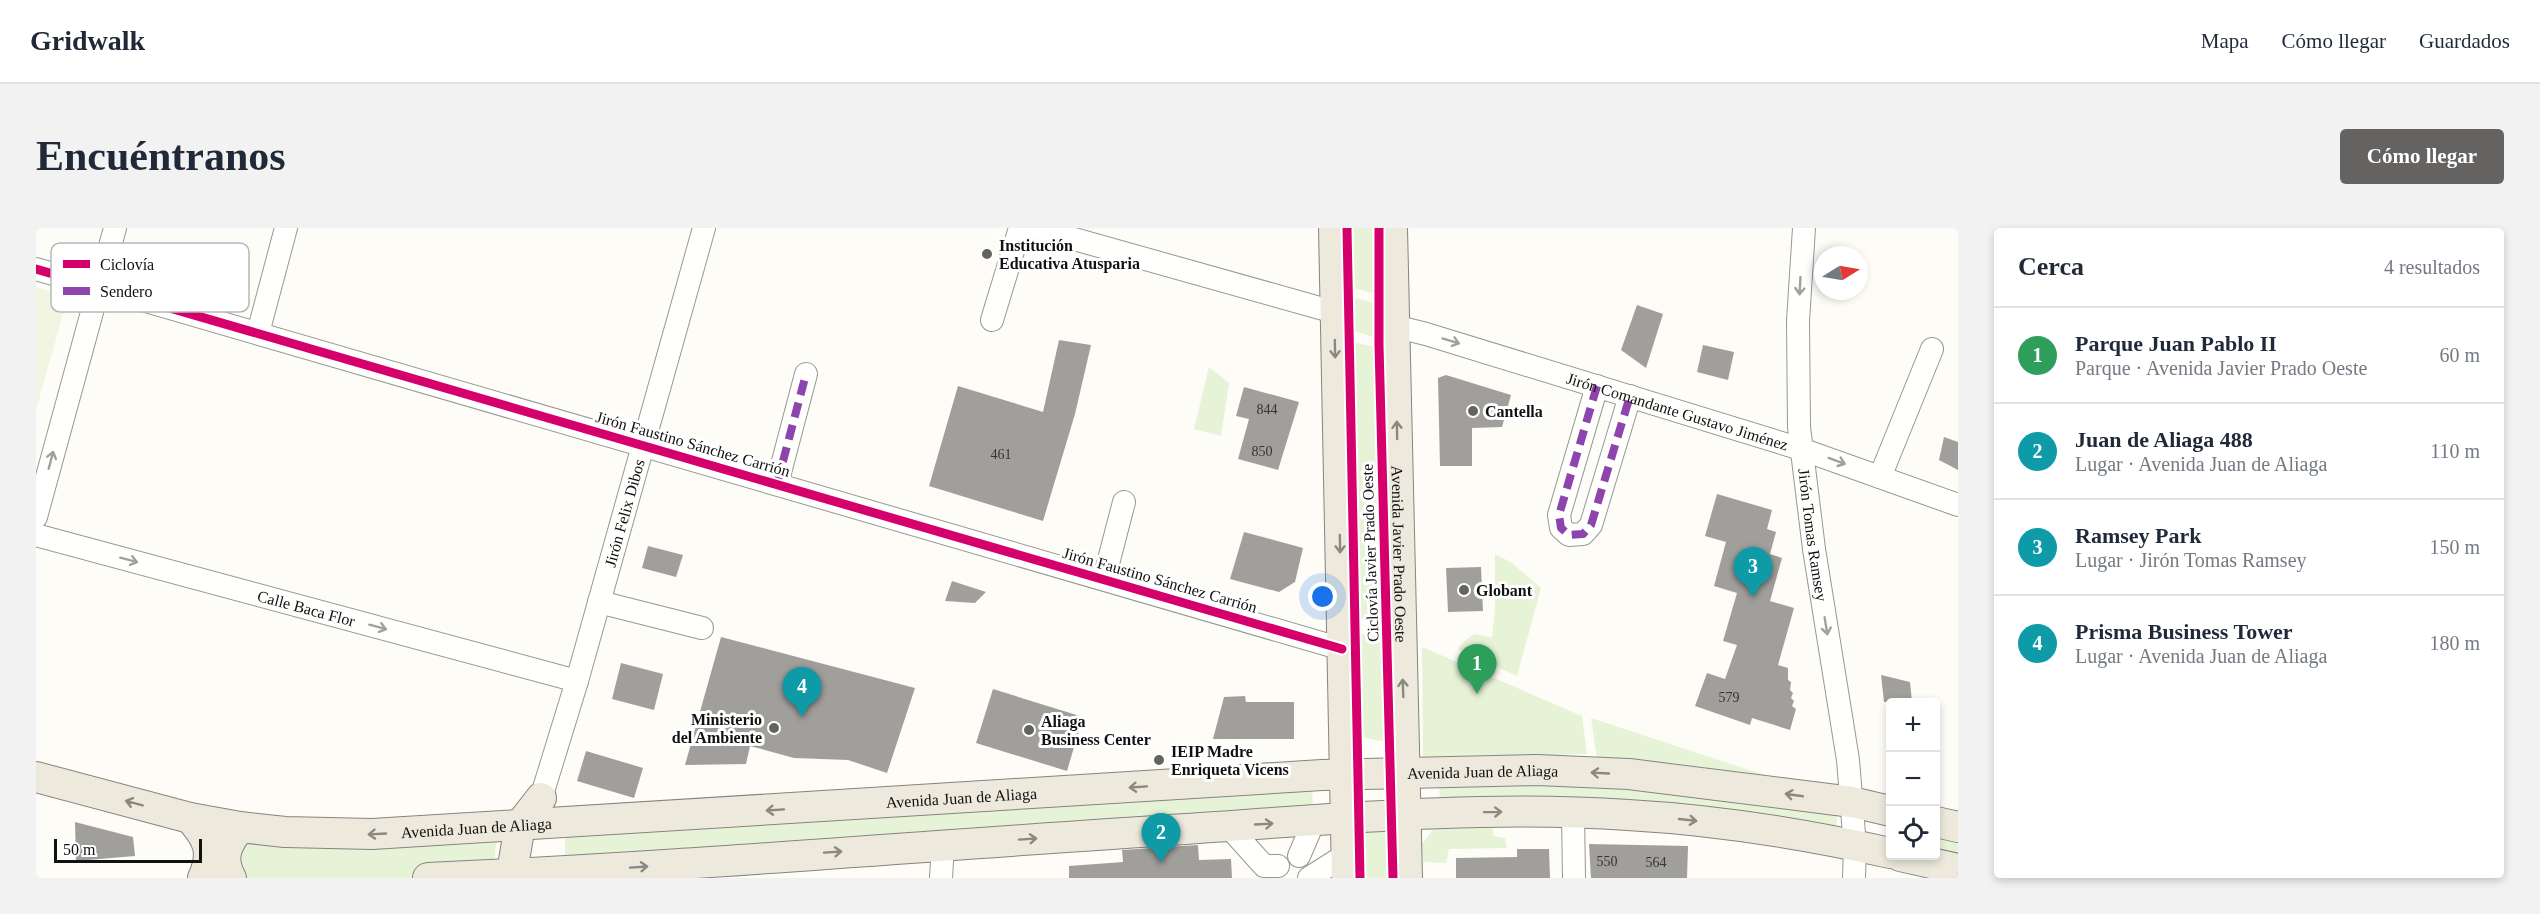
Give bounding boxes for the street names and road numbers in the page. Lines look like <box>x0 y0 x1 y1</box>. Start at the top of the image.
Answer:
street label: Jirón Comandante Gustavo Jiménez <box>1565 369 1790 453</box>
street label: Jirón Faustino Sánchez Carrión <box>594 408 792 480</box>
street label: Jirón Felix Dibos <box>601 457 647 569</box>
street label: Ciclovía Javier Prado Oeste <box>1358 464 1382 642</box>
street label: Avenida Javier Prado Oeste <box>1389 465 1410 643</box>
street label: Jirón Tomas Ramsey <box>1796 468 1831 603</box>
street label: Jirón Faustino Sánchez Carrión <box>1061 544 1259 616</box>
street label: Calle Baca Flor <box>256 587 358 629</box>
street label: Avenida Juan de Aliaga <box>1407 761 1559 782</box>
street label: Avenida Juan de Aliaga <box>885 784 1037 811</box>
street label: Avenida Juan de Aliaga <box>400 814 552 841</box>

